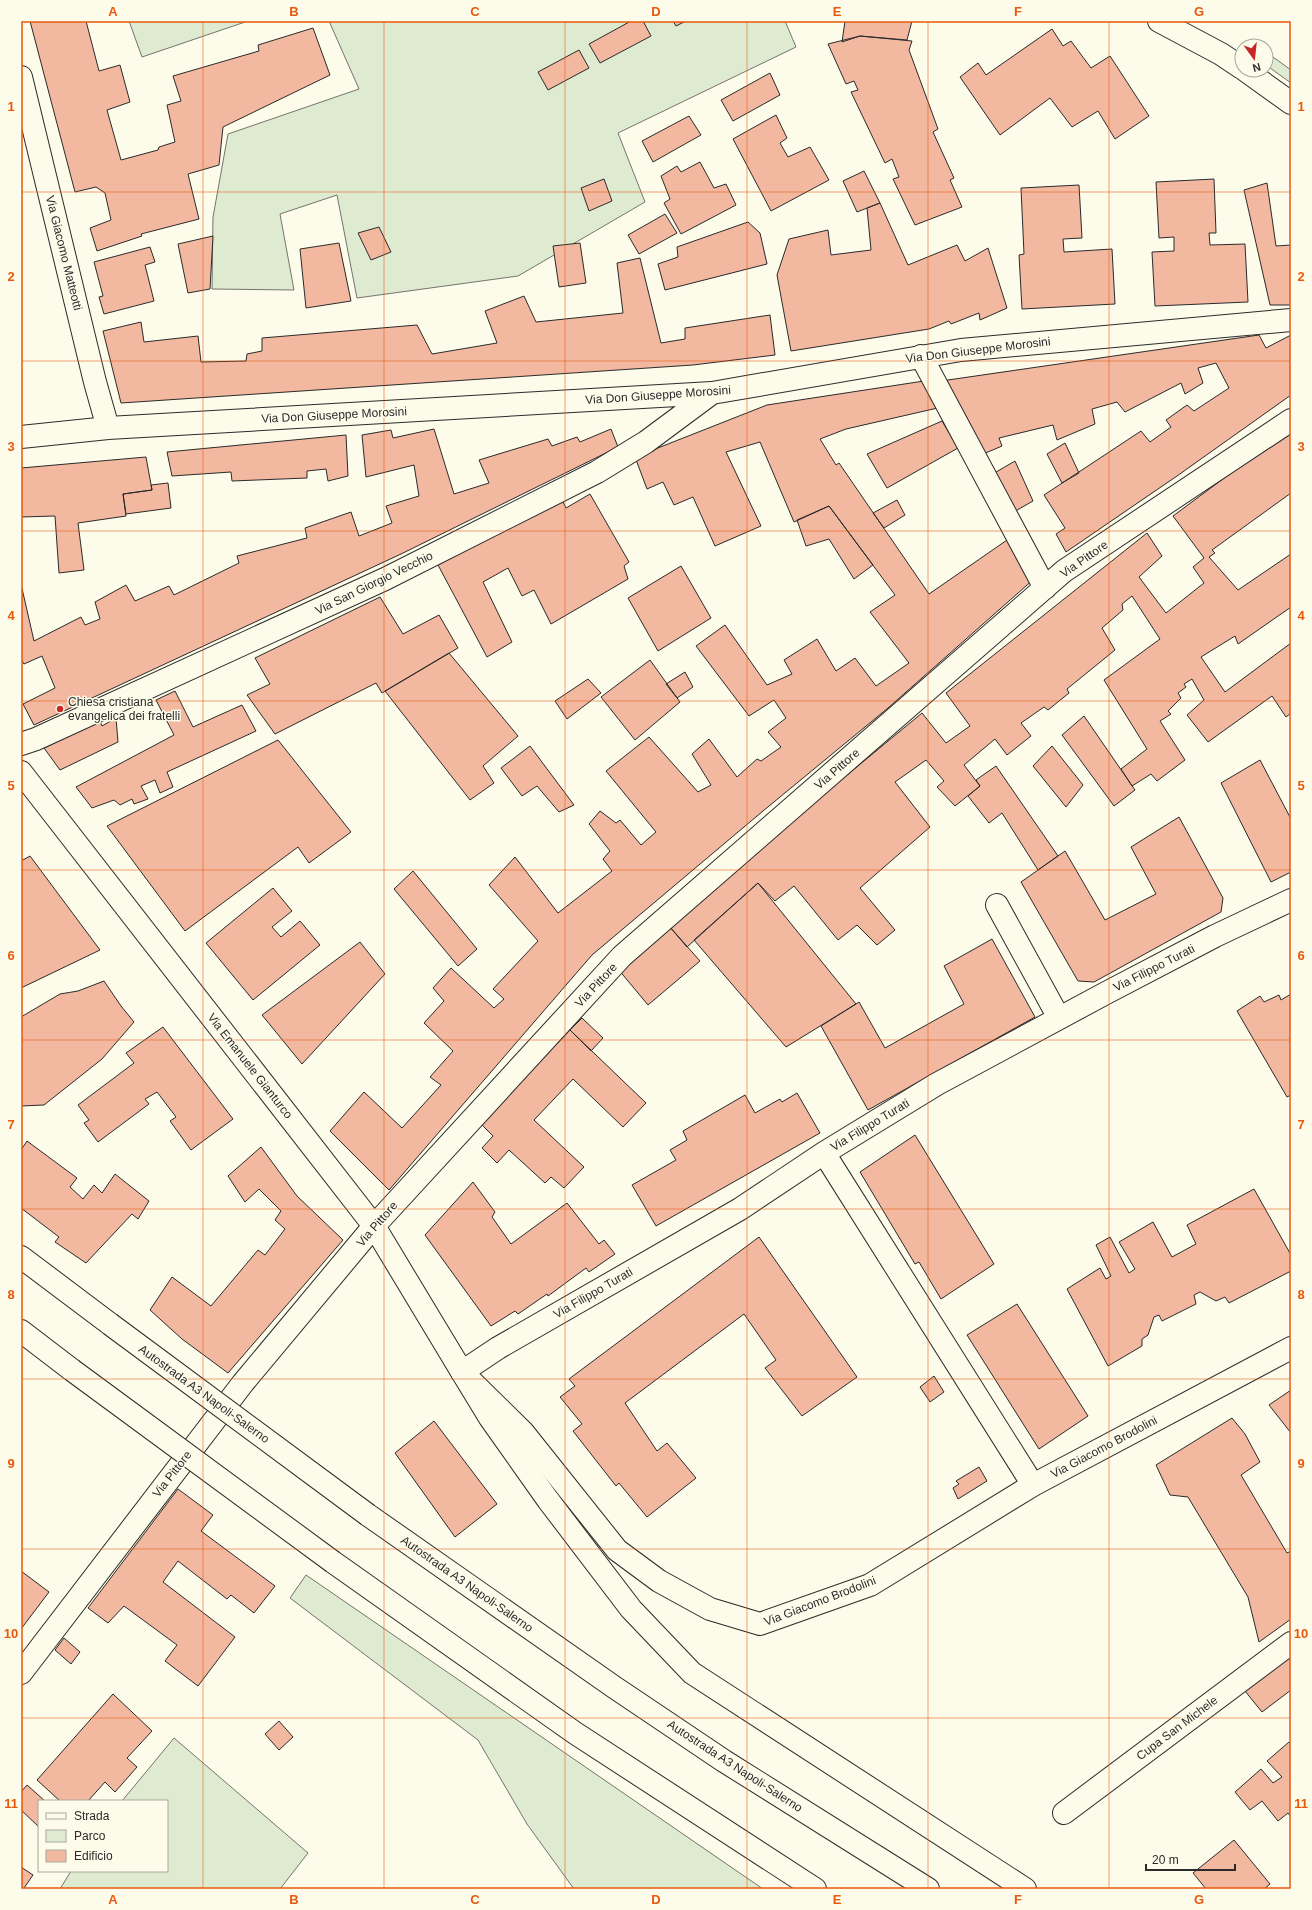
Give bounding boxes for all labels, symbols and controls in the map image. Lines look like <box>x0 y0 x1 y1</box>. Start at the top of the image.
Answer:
text: A <box>108 4 118 19</box>
text: B <box>289 4 299 19</box>
text: C <box>470 4 480 19</box>
text: D <box>651 4 661 19</box>
text: E <box>833 4 842 19</box>
text: F <box>1014 4 1022 19</box>
text: G <box>1194 4 1204 19</box>
north arrow <box>1234 38 1274 78</box>
text: N <box>1251 61 1262 74</box>
text: 1 <box>7 99 15 114</box>
text: 1 <box>1297 99 1305 114</box>
street label: Via Giacomo Matteotti <box>43 194 85 312</box>
text: 2 <box>7 269 15 284</box>
text: 2 <box>1297 269 1305 284</box>
street label: Via Don Giuseppe Morosini <box>905 334 1051 366</box>
street label: Via Don Giuseppe Morosini <box>585 383 731 407</box>
street label: Via Don Giuseppe Morosini <box>261 404 407 426</box>
text: 3 <box>7 439 15 454</box>
text: 3 <box>1297 439 1305 454</box>
street label: Via Pittore <box>1057 537 1111 581</box>
street label: Via San Giorgio Vecchio <box>313 548 435 618</box>
text: 4 <box>7 608 15 623</box>
text: 4 <box>1297 608 1305 623</box>
place label: Chiesa cristiana evangelica dei fratelli <box>68 695 180 723</box>
marker: Chiesa cristiana evangelica dei fratelli <box>55 704 65 714</box>
street label: Via Pittore <box>812 745 863 792</box>
text: 5 <box>7 778 15 793</box>
text: 5 <box>1297 778 1305 793</box>
street label: Via Filippo Turati <box>1111 942 1197 994</box>
text: 6 <box>7 948 15 963</box>
text: 6 <box>1297 948 1305 963</box>
street label: Via Pittore <box>572 960 620 1010</box>
street label: Via Emanuele Gianturco <box>205 1011 296 1122</box>
street label: Via Filippo Turati <box>828 1096 912 1154</box>
text: 7 <box>7 1117 15 1132</box>
text: 7 <box>1297 1117 1305 1132</box>
street label: Via Pittore <box>354 1198 401 1249</box>
street label: Via Filippo Turati <box>551 1265 635 1321</box>
text: 8 <box>7 1287 15 1302</box>
text: 8 <box>1297 1287 1305 1302</box>
street label: Autostrada A3 Napoli-Salerno <box>136 1342 272 1446</box>
street label: Via Giacomo Brodolini <box>1048 1413 1160 1481</box>
street label: Via Pittore <box>150 1448 195 1500</box>
text: 9 <box>7 1456 15 1471</box>
text: 9 <box>1297 1456 1305 1471</box>
street label: Autostrada A3 Napoli-Salerno <box>398 1533 536 1635</box>
street label: Via Giacomo Brodolini <box>762 1573 878 1629</box>
text: 10 <box>4 1626 18 1641</box>
text: 10 <box>1294 1626 1308 1641</box>
street label: Cupa San Michele <box>1134 1693 1221 1763</box>
street label: Autostrada A3 Napoli-Salerno <box>665 1717 805 1815</box>
text: 11 <box>4 1796 18 1811</box>
text: 11 <box>1294 1796 1308 1811</box>
legend <box>38 1800 168 1872</box>
text: Strada <box>74 1809 110 1823</box>
text: Parco <box>74 1829 106 1843</box>
scale bar <box>1146 1846 1235 1872</box>
text: Edificio <box>74 1849 113 1863</box>
text: 20 m <box>1152 1853 1179 1867</box>
text: A <box>108 1892 118 1907</box>
text: B <box>289 1892 299 1907</box>
text: C <box>470 1892 480 1907</box>
text: D <box>651 1892 661 1907</box>
text: E <box>833 1892 842 1907</box>
text: F <box>1014 1892 1022 1907</box>
text: G <box>1194 1892 1204 1907</box>

